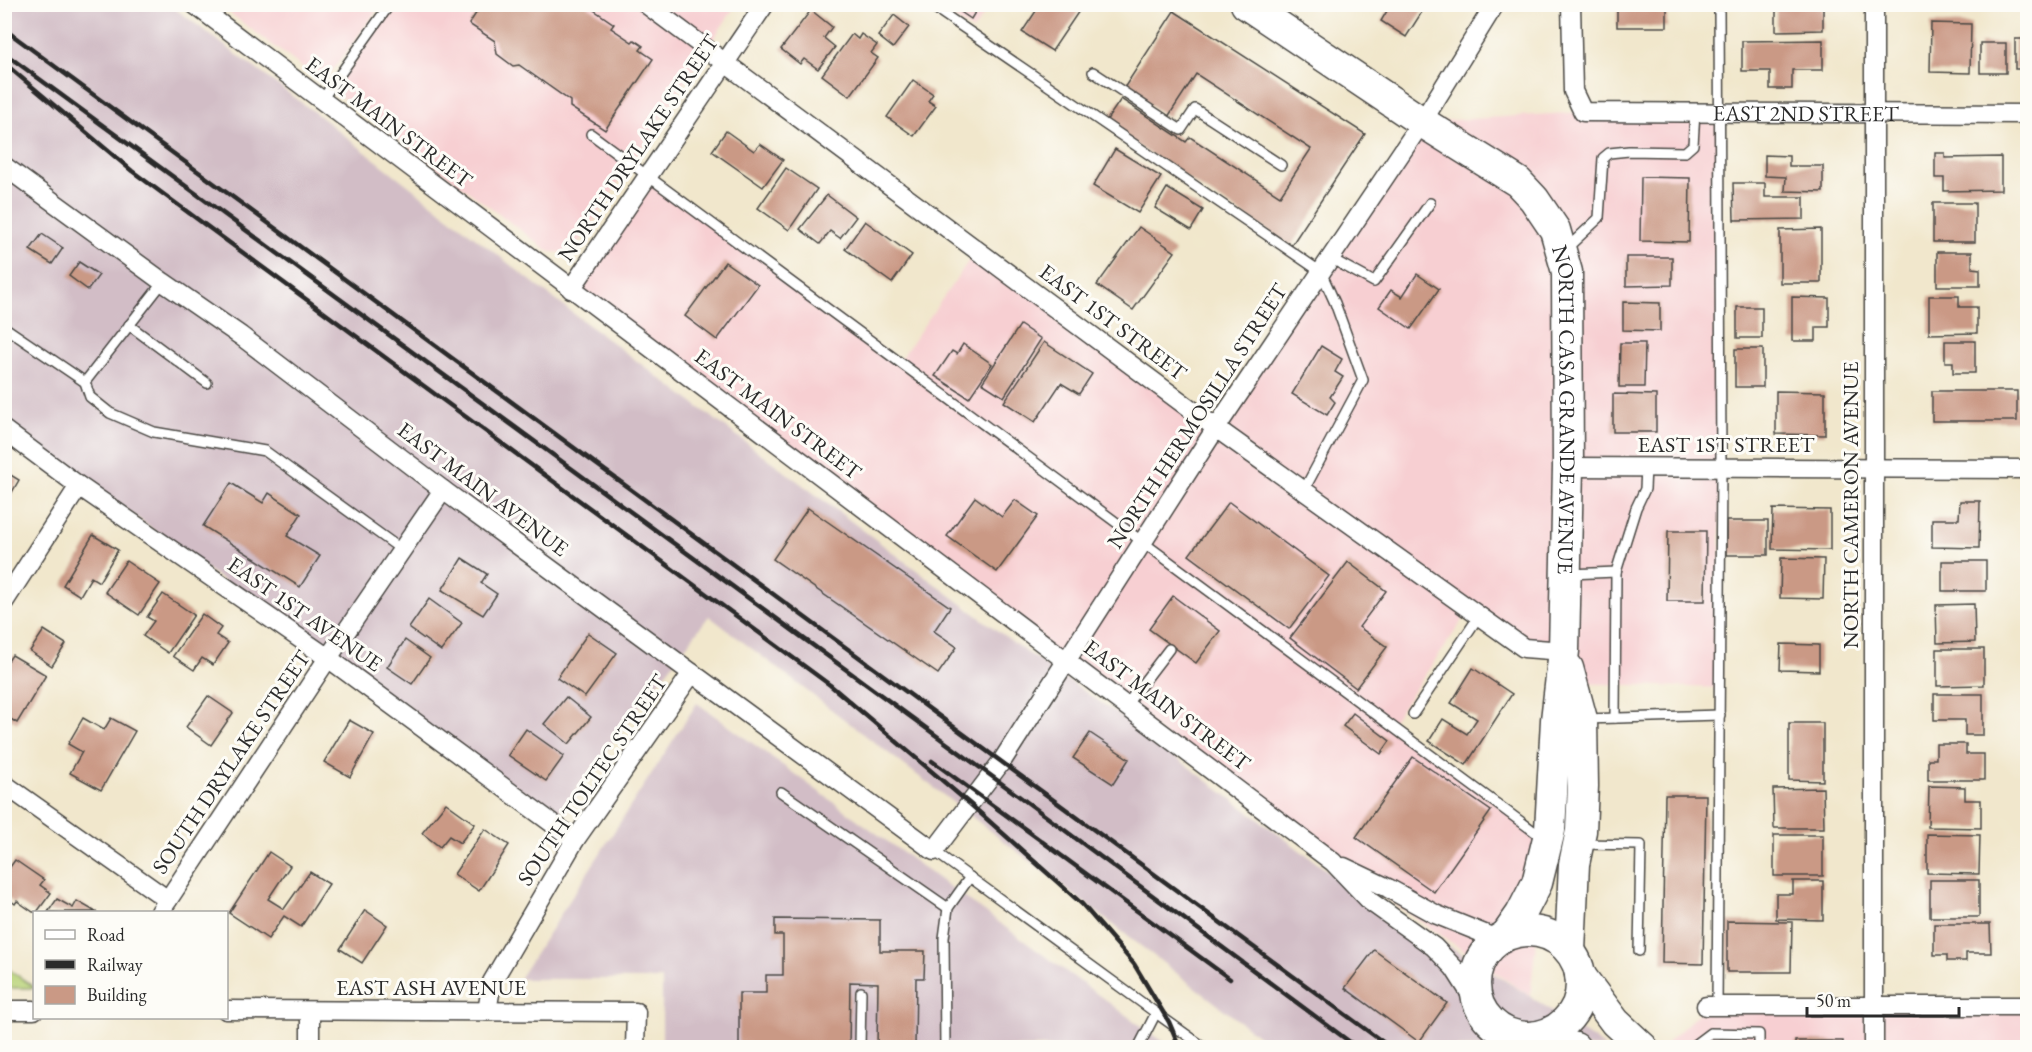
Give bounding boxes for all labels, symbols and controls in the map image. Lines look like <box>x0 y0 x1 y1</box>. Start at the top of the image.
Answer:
street label: NORTH DRYLAKE STREET <box>551 29 725 267</box>
street label: EAST MAIN STREET <box>300 50 478 194</box>
street label: EAST 2ND STREET <box>1712 98 1899 128</box>
street label: NORTH CASA GRANDE AVENUE <box>1546 242 1583 575</box>
street label: EAST 1ST STREET <box>1034 257 1193 387</box>
street label: NORTH HERMOSILLA STREET <box>1100 278 1294 554</box>
street label: EAST MAIN STREET <box>689 342 867 486</box>
street label: NORTH CAMERON AVENUE <box>1836 361 1865 649</box>
street label: EAST MAIN AVENUE <box>392 415 574 563</box>
street label: EAST 1ST STREET <box>1637 430 1815 459</box>
street label: EAST 1ST AVENUE <box>222 550 388 678</box>
street label: EAST MAIN STREET <box>1078 633 1256 777</box>
street label: SOUTH DRYLAKE STREET <box>145 644 317 879</box>
street label: SOUTH TOLTEC STREET <box>510 669 674 891</box>
legend <box>33 911 228 1019</box>
text: Road <box>87 923 126 946</box>
text: Railway <box>87 953 143 976</box>
street label: EAST ASH AVENUE <box>336 973 526 1002</box>
scale bar <box>1807 980 1958 1018</box>
text: Building <box>87 983 147 1006</box>
text: 50 m <box>1816 989 1851 1012</box>

